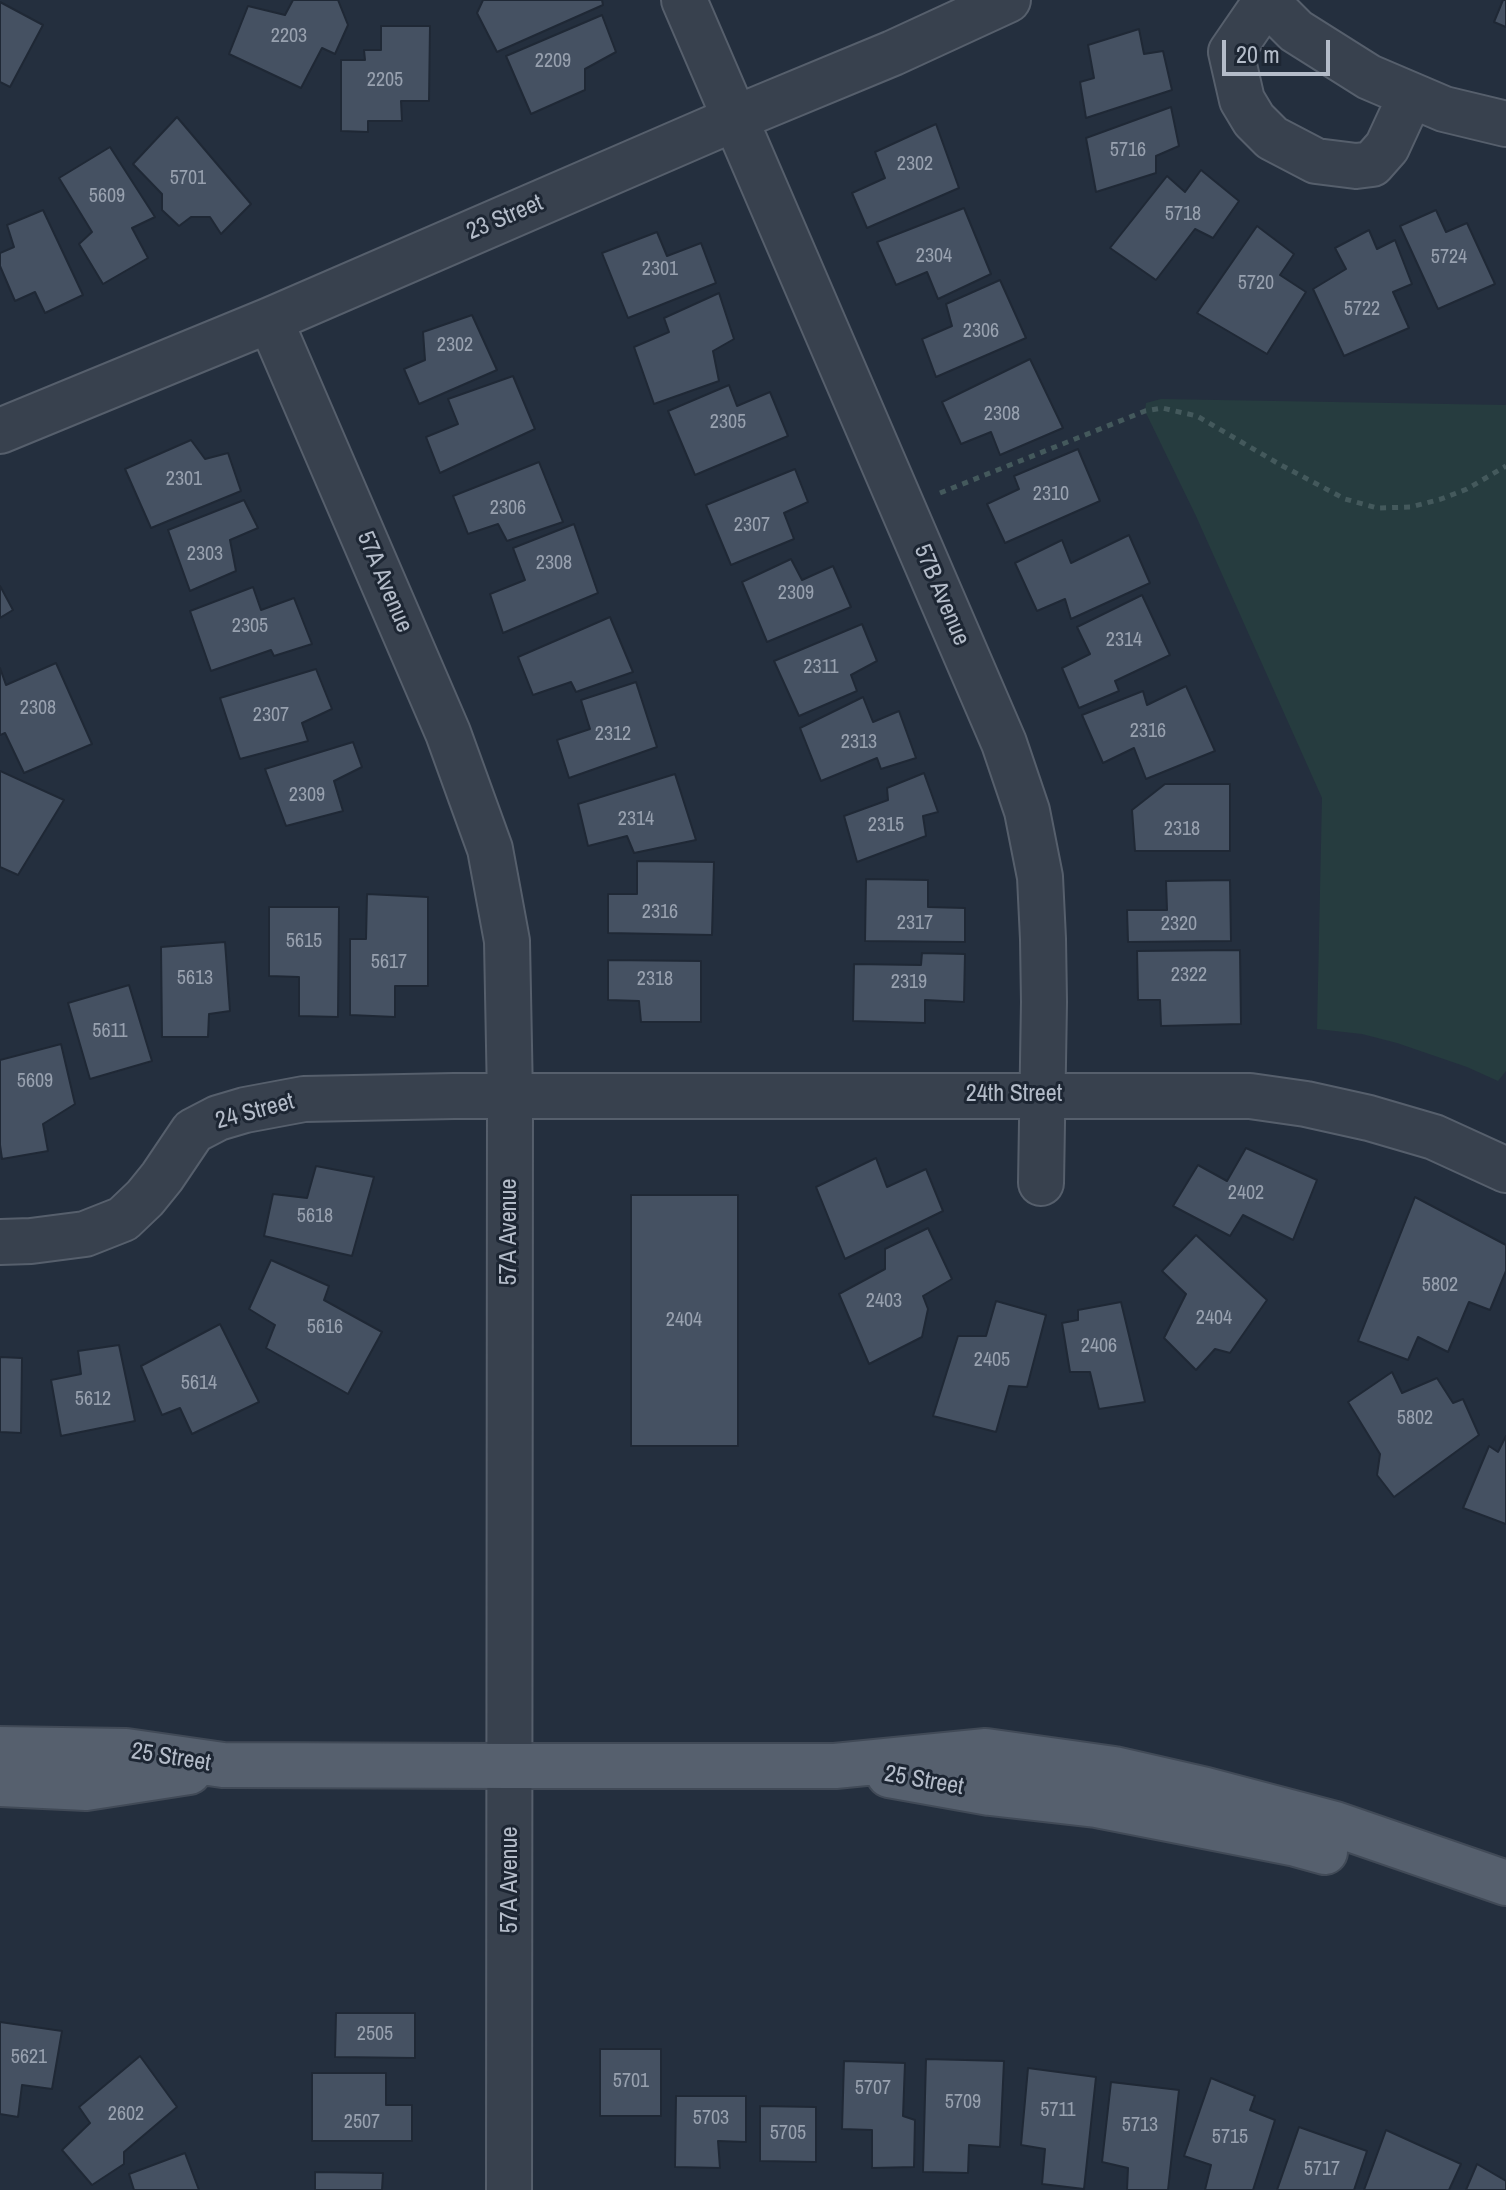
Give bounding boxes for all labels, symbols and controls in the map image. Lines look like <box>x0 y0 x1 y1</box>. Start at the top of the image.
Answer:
scale bar <box>1226 24 1334 74</box>
house number: 2203 <box>271 25 307 49</box>
text: 20 m <box>1236 38 1280 70</box>
house number: 2209 <box>535 50 571 74</box>
house number: 2205 <box>367 69 403 93</box>
house number: 5716 <box>1110 139 1146 163</box>
house number: 2302 <box>897 153 933 177</box>
house number: 5701 <box>170 167 206 191</box>
house number: 5609 <box>89 185 125 209</box>
street label: 23 Street <box>463 189 547 247</box>
house number: 5718 <box>1165 203 1201 227</box>
house number: 2304 <box>916 245 952 269</box>
house number: 5724 <box>1431 246 1467 270</box>
house number: 2301 <box>642 258 678 282</box>
house number: 5720 <box>1238 272 1274 296</box>
house number: 5722 <box>1344 298 1380 322</box>
house number: 2306 <box>963 320 999 344</box>
house number: 2302 <box>437 334 473 358</box>
house number: 2308 <box>984 403 1020 427</box>
house number: 2305 <box>710 411 746 435</box>
house number: 2301 <box>166 468 202 492</box>
house number: 2310 <box>1033 483 1069 507</box>
house number: 2306 <box>490 497 526 521</box>
house number: 2307 <box>734 514 770 538</box>
street label: 57A Avenue <box>350 527 418 637</box>
street label: 57B Avenue <box>907 540 975 650</box>
house number: 2303 <box>187 543 223 567</box>
house number: 2308 <box>536 552 572 576</box>
house number: 2309 <box>778 582 814 606</box>
house number: 2305 <box>232 615 268 639</box>
house number: 2314 <box>1106 629 1142 653</box>
house number: 2311 <box>803 656 839 680</box>
house number: 2308 <box>20 697 56 721</box>
house number: 2307 <box>253 704 289 728</box>
house number: 2316 <box>1130 720 1166 744</box>
house number: 2312 <box>595 723 631 747</box>
house number: 2313 <box>841 731 877 755</box>
house number: 2309 <box>289 784 325 808</box>
house number: 2314 <box>618 808 654 832</box>
house number: 2315 <box>868 814 904 838</box>
house number: 2318 <box>1164 818 1200 842</box>
house number: 2316 <box>642 901 678 925</box>
house number: 2317 <box>897 912 933 936</box>
house number: 2320 <box>1161 913 1197 937</box>
house number: 5615 <box>286 930 322 954</box>
house number: 5617 <box>371 951 407 975</box>
house number: 2322 <box>1171 964 1207 988</box>
house number: 5613 <box>177 967 213 991</box>
house number: 2318 <box>637 968 673 992</box>
house number: 2319 <box>891 971 927 995</box>
house number: 5611 <box>92 1020 128 1044</box>
house number: 5609 <box>17 1070 53 1094</box>
street label: 24th Street <box>966 1081 1062 1109</box>
street label: 24 Street <box>213 1088 297 1136</box>
street label: 57A Avenue <box>496 1179 524 1285</box>
house number: 2402 <box>1228 1182 1264 1206</box>
house number: 5618 <box>297 1205 333 1229</box>
house number: 5802 <box>1422 1274 1458 1298</box>
house number: 2403 <box>866 1290 902 1314</box>
house number: 2404 <box>1196 1307 1232 1331</box>
house number: 2404 <box>666 1309 702 1333</box>
house number: 5616 <box>307 1316 343 1340</box>
house number: 2406 <box>1081 1335 1117 1359</box>
house number: 2405 <box>974 1349 1010 1373</box>
house number: 5614 <box>181 1372 217 1396</box>
house number: 5612 <box>75 1388 111 1412</box>
house number: 5802 <box>1397 1407 1433 1431</box>
street label: 25 Street <box>129 1738 213 1778</box>
street label: 25 Street <box>882 1760 966 1802</box>
street label: 57A Avenue <box>497 1827 525 1933</box>
house number: 2505 <box>357 2023 393 2047</box>
house number: 5621 <box>11 2046 47 2070</box>
house number: 5701 <box>613 2070 649 2094</box>
house number: 5707 <box>855 2077 891 2101</box>
house number: 5709 <box>945 2091 981 2115</box>
house number: 5711 <box>1040 2099 1076 2123</box>
house number: 2602 <box>108 2103 144 2127</box>
house number: 5703 <box>693 2107 729 2131</box>
house number: 2507 <box>344 2111 380 2135</box>
house number: 5713 <box>1122 2114 1158 2138</box>
house number: 5705 <box>770 2122 806 2146</box>
house number: 5715 <box>1212 2126 1248 2150</box>
house number: 5717 <box>1304 2158 1340 2182</box>

